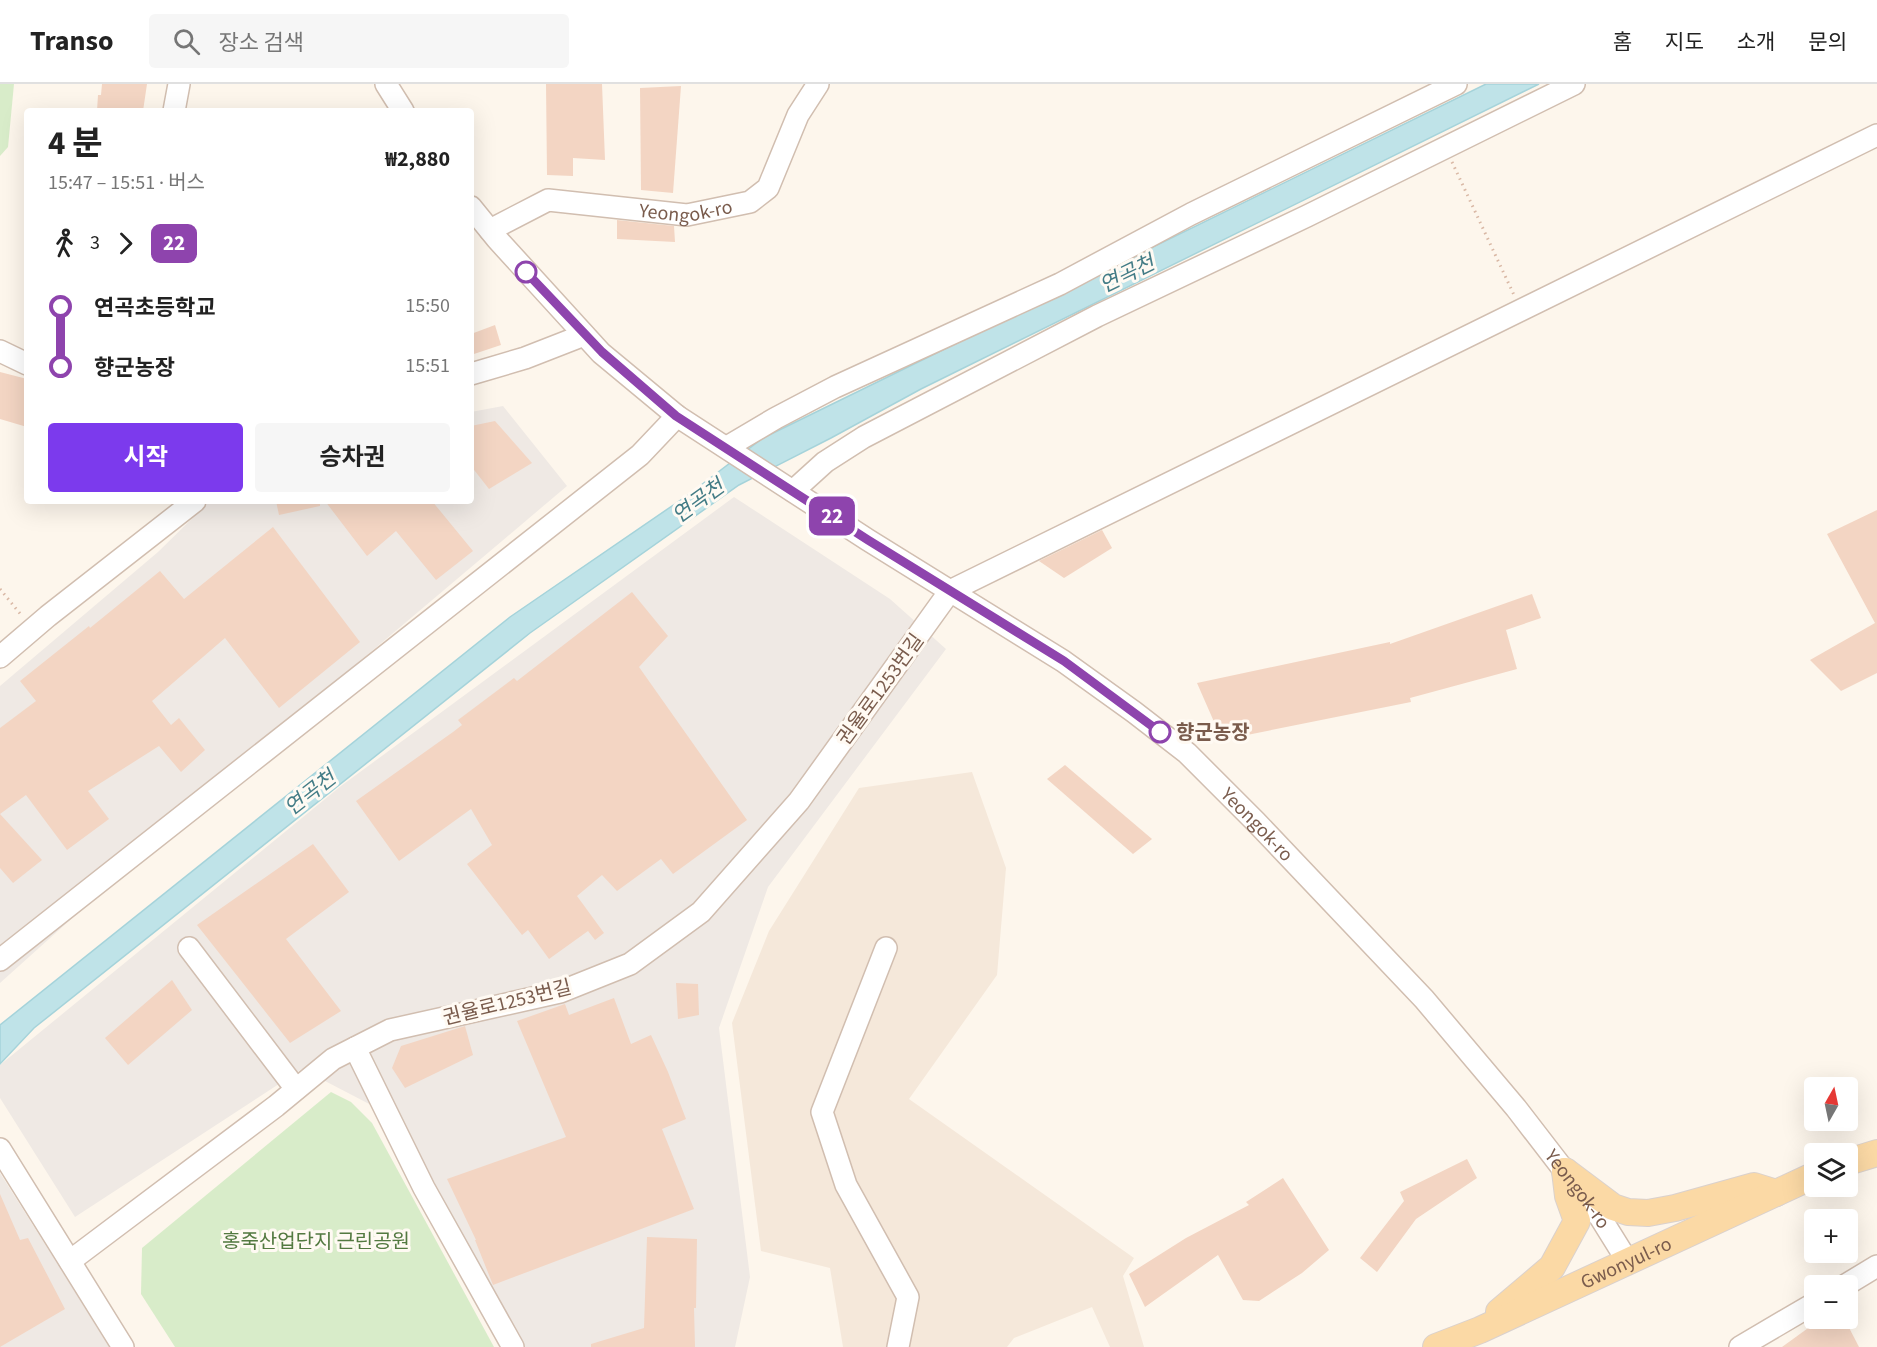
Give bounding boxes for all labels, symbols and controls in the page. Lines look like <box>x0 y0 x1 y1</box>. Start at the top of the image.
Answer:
search box <box>149 14 569 68</box>
text: Transo <box>30 21 113 61</box>
icon: search <box>170 25 203 58</box>
text: 장소 검색 <box>218 27 304 59</box>
text: 홈 <box>1613 27 1632 57</box>
text: 지도 <box>1665 27 1704 57</box>
text: 소개 <box>1737 27 1775 57</box>
text: 문의 <box>1808 27 1847 57</box>
text: 4 분 <box>48 120 102 167</box>
text: ₩2,880 <box>385 143 450 175</box>
text: 15:47 – 15:51 · 버스 <box>48 169 205 197</box>
street label: Yeongok-ro <box>637 193 735 230</box>
icon: walk <box>48 227 81 260</box>
icon: forward <box>109 227 142 260</box>
text: 22 <box>163 228 185 258</box>
text: 3 <box>90 229 100 257</box>
water label: 연곡천 <box>1094 247 1162 300</box>
unlabelled marker <box>515 261 537 283</box>
text: 연곡초등학교 <box>94 292 215 324</box>
text: 15:50 <box>405 292 450 320</box>
text: 향군농장 <box>94 352 175 384</box>
text: 15:51 <box>405 352 450 380</box>
button: 시작 <box>48 423 243 492</box>
button: 승차권 <box>255 423 450 492</box>
water label: 연곡천 <box>666 470 732 530</box>
line badge: 22 <box>805 496 859 536</box>
text: 22 <box>821 501 843 531</box>
street label: 권율로1253번길 <box>831 628 931 751</box>
place label: 향군농장 <box>1176 719 1250 747</box>
marker: 향군농장 <box>1149 721 1171 743</box>
water label: 연곡천 <box>278 762 344 823</box>
street label: Yeongok-ro <box>1213 781 1299 868</box>
street label: 권율로1253번길 <box>440 973 575 1032</box>
north arrow <box>1804 1077 1858 1131</box>
map controls <box>1804 1077 1858 1329</box>
street label: Yeongok-ro <box>1537 1143 1617 1234</box>
button: layers <box>1804 1143 1858 1197</box>
button: + <box>1804 1209 1858 1263</box>
park label: 홍죽산업단지 근린공원 <box>222 1228 410 1256</box>
street label: Gwonyul-ro <box>1576 1230 1677 1297</box>
button: − <box>1804 1275 1858 1329</box>

